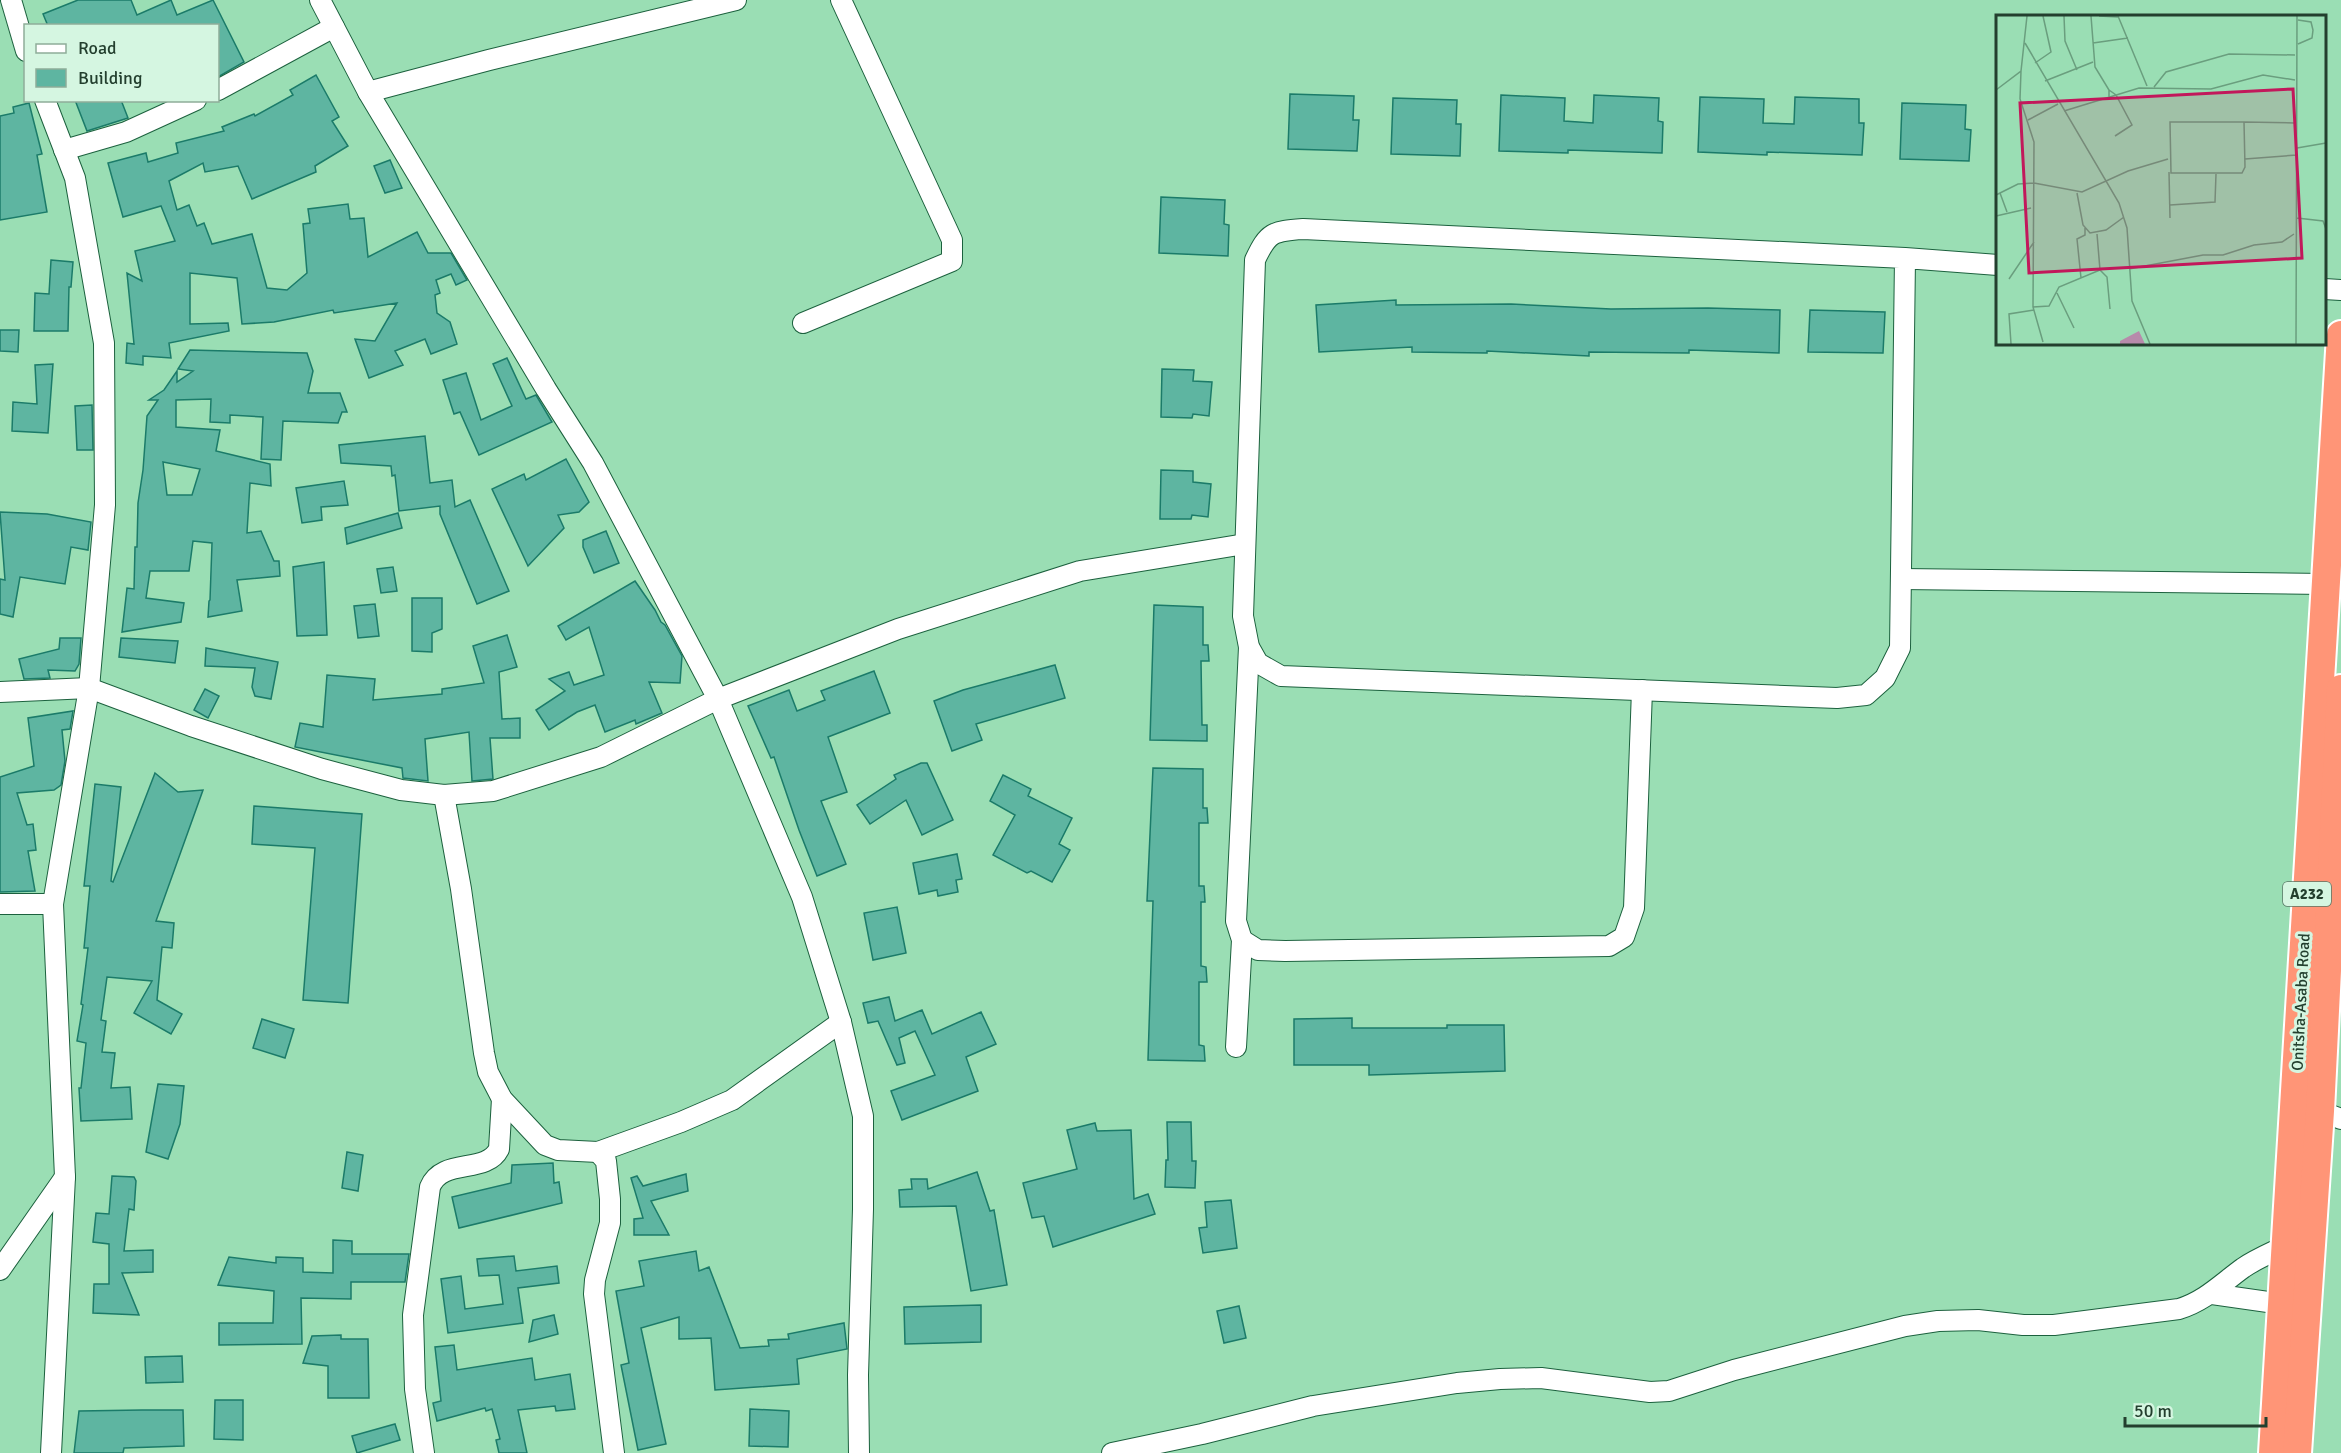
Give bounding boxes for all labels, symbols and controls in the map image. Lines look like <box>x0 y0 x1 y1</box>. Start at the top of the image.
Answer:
inset map <box>1996 15 2326 345</box>
legend <box>24 24 219 102</box>
text: Road <box>78 37 117 59</box>
text: Building <box>78 67 142 89</box>
road number: A232 <box>2283 882 2331 906</box>
street label: Onitsha-Asaba Road <box>2287 933 2315 1071</box>
scale bar <box>2125 1390 2266 1428</box>
text: 50 m <box>2134 1400 2172 1422</box>

